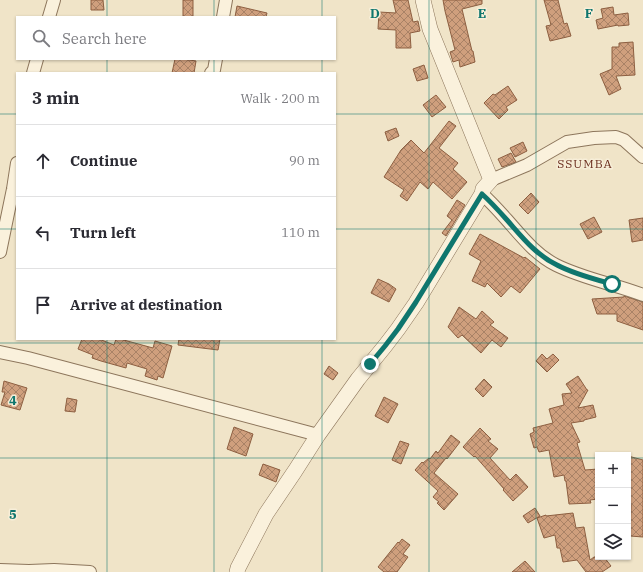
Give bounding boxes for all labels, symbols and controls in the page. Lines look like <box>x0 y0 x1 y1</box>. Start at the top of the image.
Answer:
text: D <box>370 5 380 22</box>
text: E <box>478 5 486 22</box>
text: F <box>585 5 593 22</box>
search box <box>16 16 336 60</box>
icon: search <box>30 27 52 49</box>
text: Search here <box>62 29 147 48</box>
text: 3 min <box>32 87 80 109</box>
text: Walk · 200 m <box>241 90 320 107</box>
icon: ahead <box>32 150 54 172</box>
text: Continue <box>70 151 137 170</box>
text: 90 m <box>289 152 320 169</box>
district label: SSUMBA <box>557 156 613 171</box>
icon: left <box>32 222 54 244</box>
text: Turn left <box>70 223 136 242</box>
text: 110 m <box>281 224 320 241</box>
route start <box>603 275 621 293</box>
icon: arrive <box>32 294 54 316</box>
text: Arrive at destination <box>70 295 222 314</box>
route end <box>361 355 379 373</box>
text: 4 <box>9 392 17 409</box>
map controls <box>595 452 631 560</box>
button: + <box>595 452 631 488</box>
button: − <box>595 488 631 524</box>
text: 5 <box>9 506 17 523</box>
button: layers <box>595 524 631 560</box>

